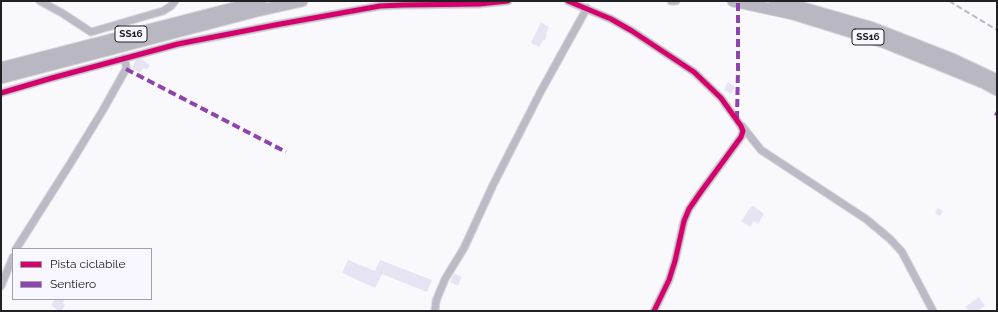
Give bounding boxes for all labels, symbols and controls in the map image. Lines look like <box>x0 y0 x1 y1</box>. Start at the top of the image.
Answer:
road number: SS16 <box>115 26 147 42</box>
road number: SS16 <box>852 29 884 45</box>
legend <box>12 248 152 300</box>
text: Pista ciclabile <box>50 257 125 271</box>
text: Sentiero <box>50 277 96 291</box>

